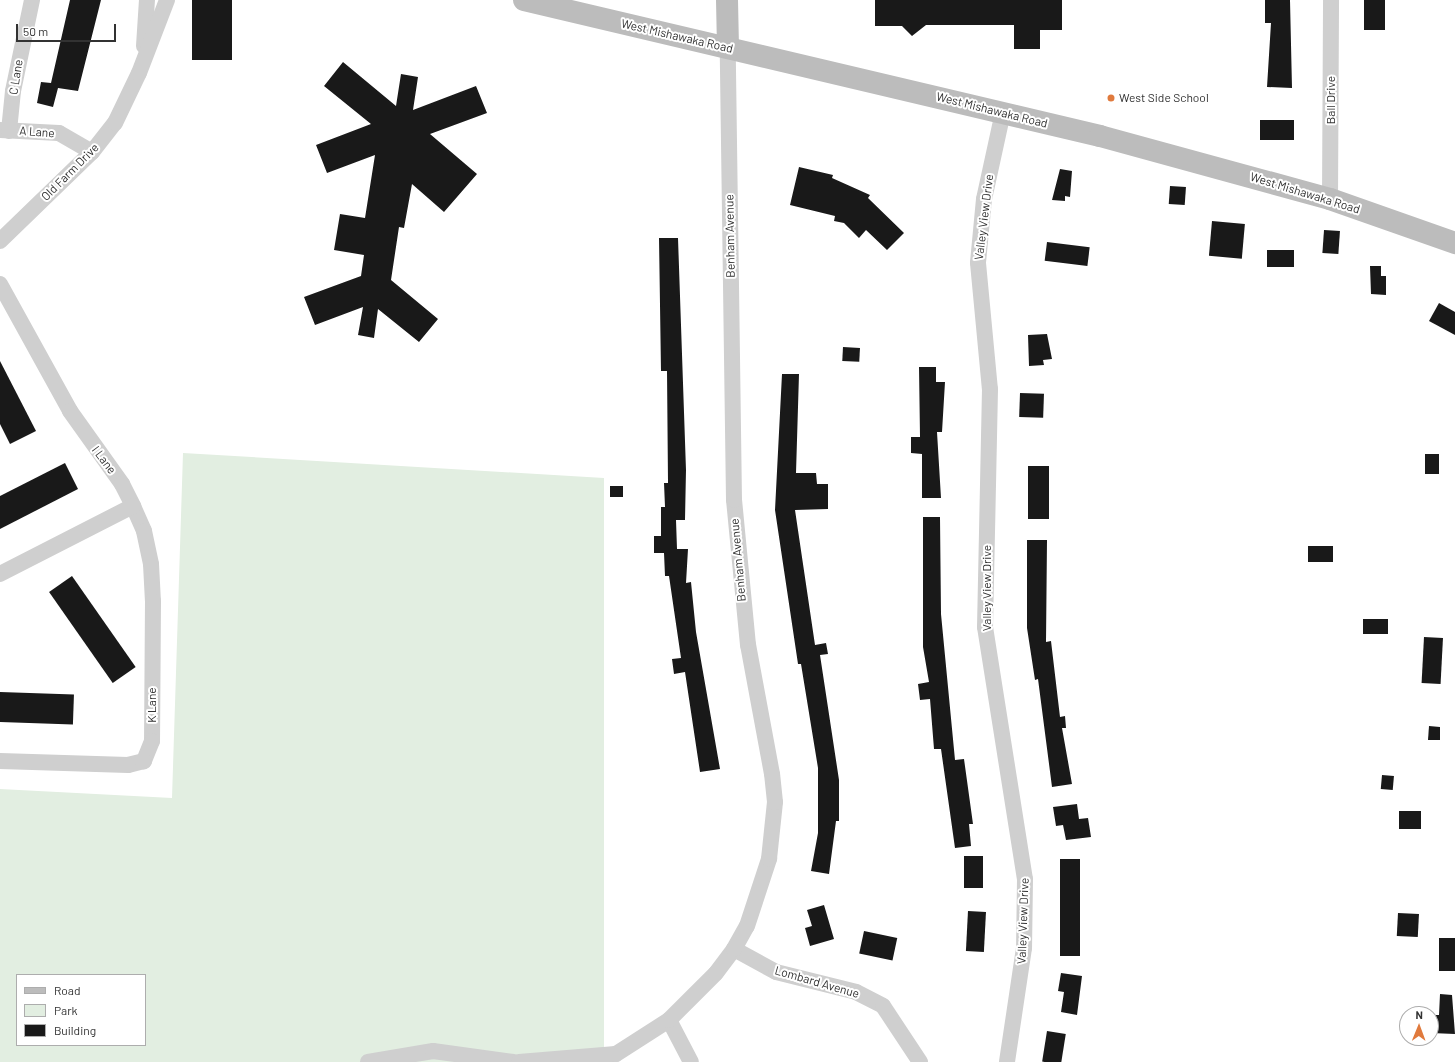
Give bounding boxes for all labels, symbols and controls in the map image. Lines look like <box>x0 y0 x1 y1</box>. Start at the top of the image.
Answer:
scale bar <box>18 16 118 42</box>
street label: West Mishawaka Road <box>620 16 734 56</box>
text: 50 m <box>23 24 48 38</box>
street label: C Lane <box>6 58 26 96</box>
street label: Ball Drive <box>1324 76 1338 124</box>
street label: West Mishawaka Road <box>935 89 1049 131</box>
place label: West Side School <box>1119 91 1209 105</box>
marker: West Side School <box>1106 93 1116 103</box>
street label: A Lane <box>19 124 55 140</box>
street label: Old Farm Drive <box>38 140 102 204</box>
street label: West Mishawaka Road <box>1248 169 1362 217</box>
street label: Valley View Drive <box>972 173 996 261</box>
street label: Benham Avenue <box>722 194 738 278</box>
street label: I Lane <box>89 443 119 477</box>
street label: Benham Avenue <box>727 518 749 602</box>
street label: Valley View Drive <box>980 545 994 631</box>
street label: K Lane <box>145 687 159 723</box>
street label: Valley View Drive <box>1014 878 1032 964</box>
street label: Lombard Avenue <box>773 963 861 1001</box>
legend <box>16 974 146 1046</box>
text: Road <box>54 983 81 997</box>
text: Park <box>54 1003 78 1017</box>
north arrow <box>1399 1006 1439 1046</box>
text: N <box>1415 1008 1423 1021</box>
text: Building <box>54 1023 96 1037</box>

